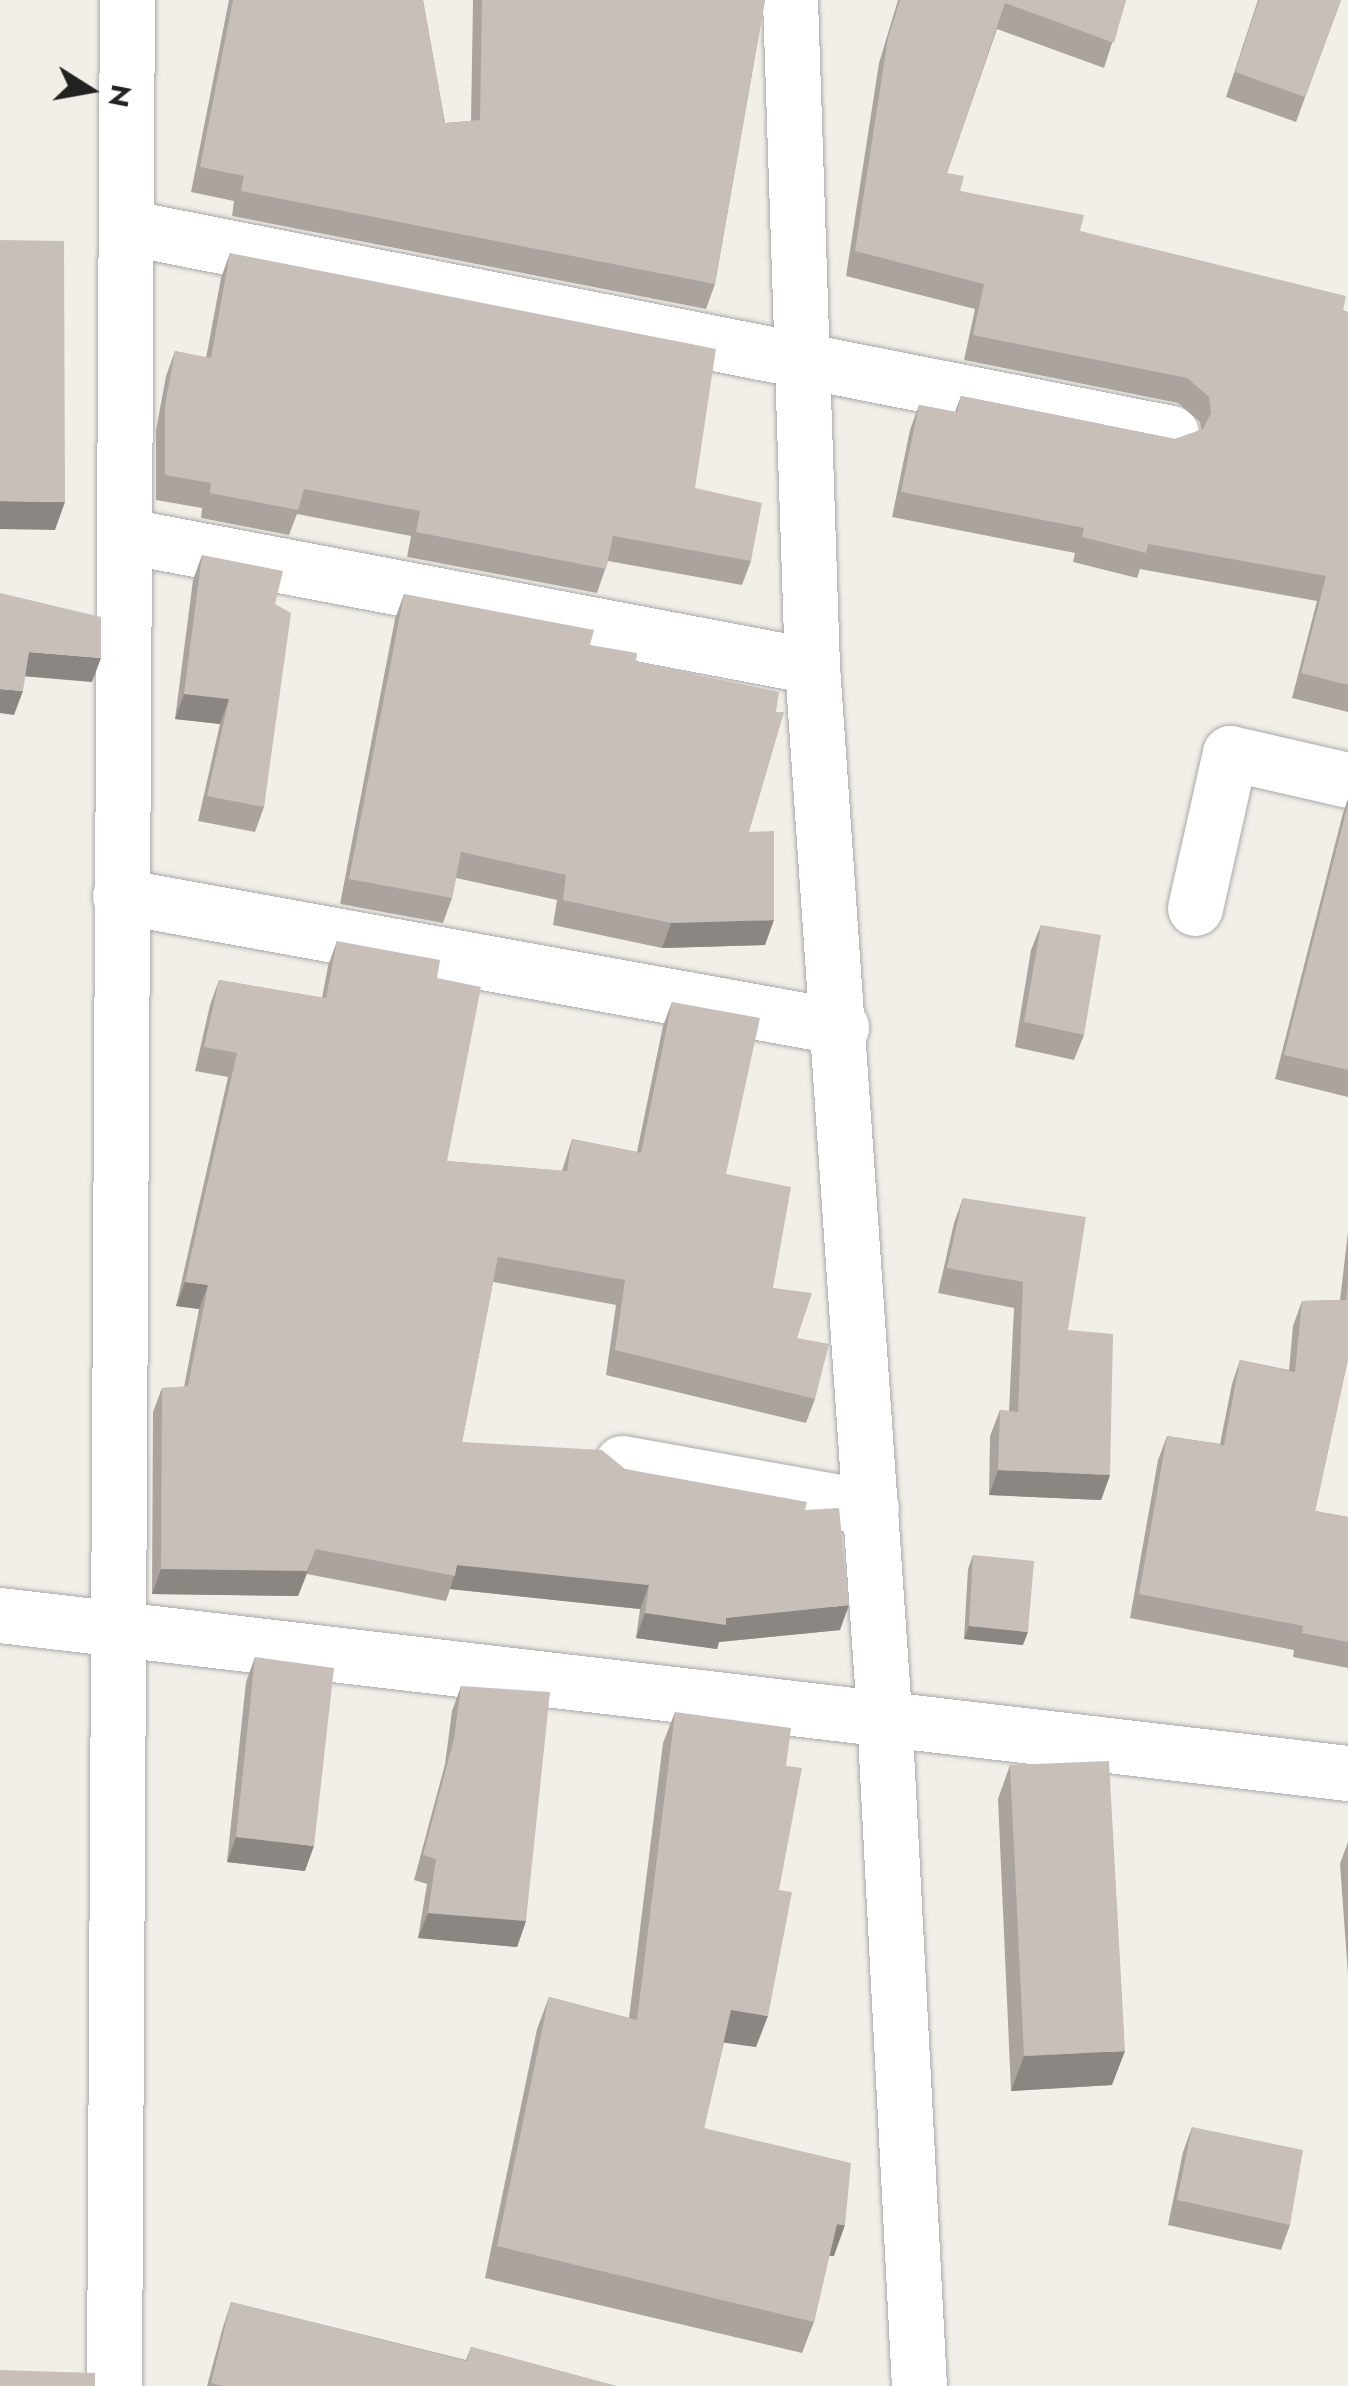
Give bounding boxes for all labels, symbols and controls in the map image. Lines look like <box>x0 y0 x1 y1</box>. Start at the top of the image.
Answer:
north arrow <box>40 40 140 140</box>
text: N <box>98 81 142 111</box>

